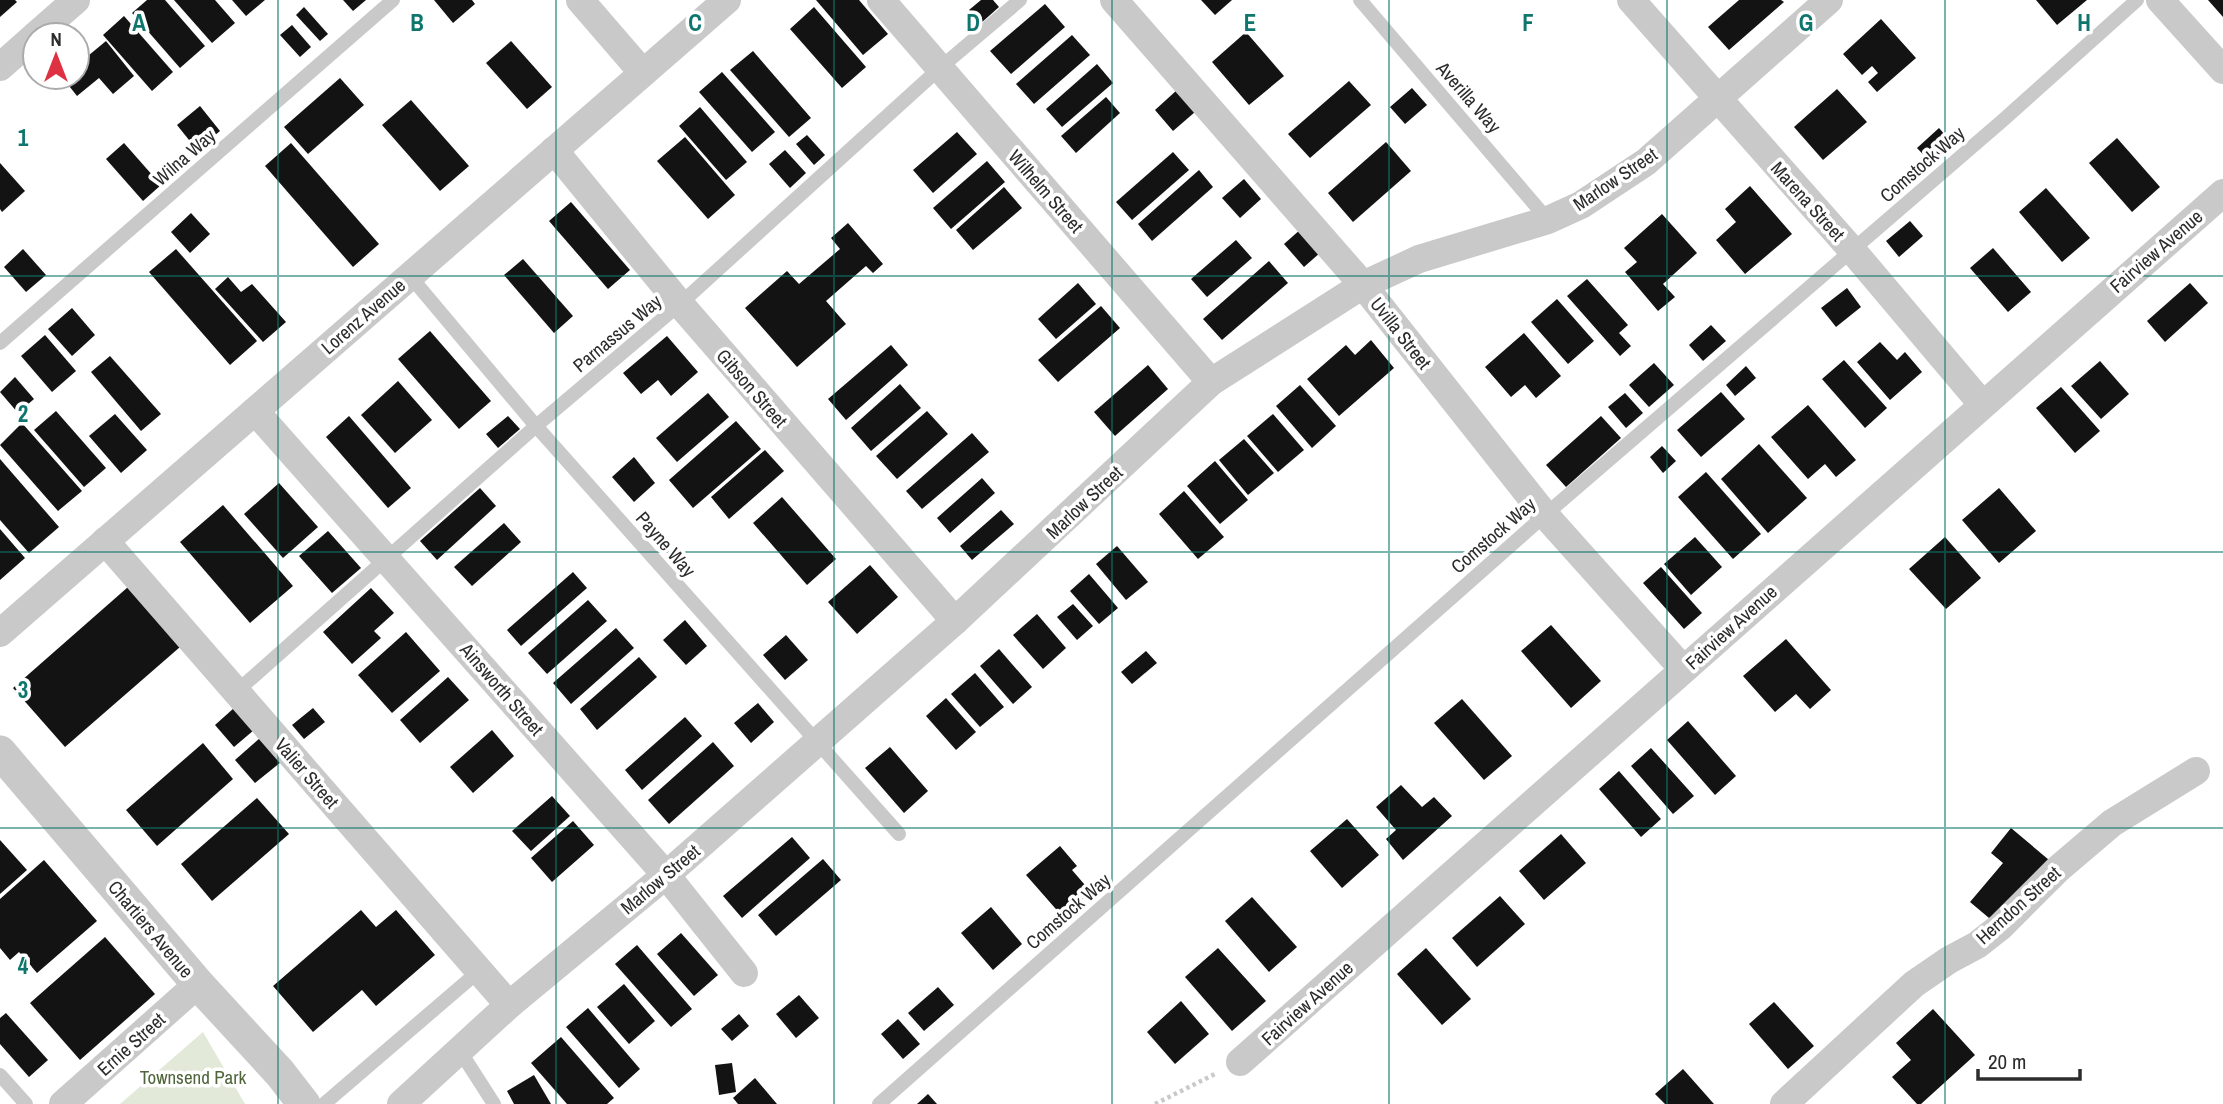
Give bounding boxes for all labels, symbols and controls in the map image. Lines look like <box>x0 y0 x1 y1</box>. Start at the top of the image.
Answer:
text: A <box>132 7 146 38</box>
text: B <box>410 7 424 38</box>
text: C <box>688 7 702 38</box>
text: D <box>966 7 980 38</box>
text: E <box>1244 7 1256 38</box>
text: F <box>1522 7 1534 38</box>
text: G <box>1799 7 1813 38</box>
text: H <box>2077 7 2091 38</box>
north arrow <box>21 21 91 91</box>
text: N <box>50 26 62 52</box>
street label: Averilla Way <box>1430 55 1507 138</box>
street label: Comstock Way <box>1874 120 1970 208</box>
text: 1 <box>18 122 29 153</box>
street label: Wilna Way <box>147 123 221 191</box>
street label: Marlow Street <box>1568 141 1663 217</box>
street label: Wilhelm Street <box>1003 144 1090 239</box>
street label: Marena Street <box>1765 156 1851 247</box>
street label: Fairview Avenue <box>2104 203 2208 299</box>
street label: Lorenz Avenue <box>315 272 411 360</box>
street label: Parnassus Way <box>567 288 667 378</box>
street label: Uvilla Street <box>1365 292 1438 375</box>
street label: Gibson Street <box>711 343 794 433</box>
text: 2 <box>18 398 28 429</box>
street label: Marlow Street <box>1040 459 1128 544</box>
street label: Comstock Way <box>1445 491 1541 579</box>
street label: Payne Way <box>630 506 702 583</box>
street label: Fairview Avenue <box>1680 579 1782 675</box>
street label: Ainsworth Street <box>454 636 550 741</box>
text: 3 <box>18 674 28 705</box>
street label: Valier Street <box>269 732 345 814</box>
street label: Marlow Street <box>615 838 706 920</box>
street label: Herndon Street <box>1970 860 2066 950</box>
street label: Comstock Way <box>1020 867 1116 955</box>
street label: Chartiers Avenue <box>102 875 200 983</box>
text: 4 <box>18 950 29 981</box>
street label: Fairview Avenue <box>1256 955 1358 1051</box>
street label: Ernie Street <box>91 1006 171 1081</box>
scale bar <box>1978 1038 2080 1082</box>
text: 20 m <box>1988 1047 2026 1076</box>
park label: Townsend Park <box>140 1064 246 1090</box>

